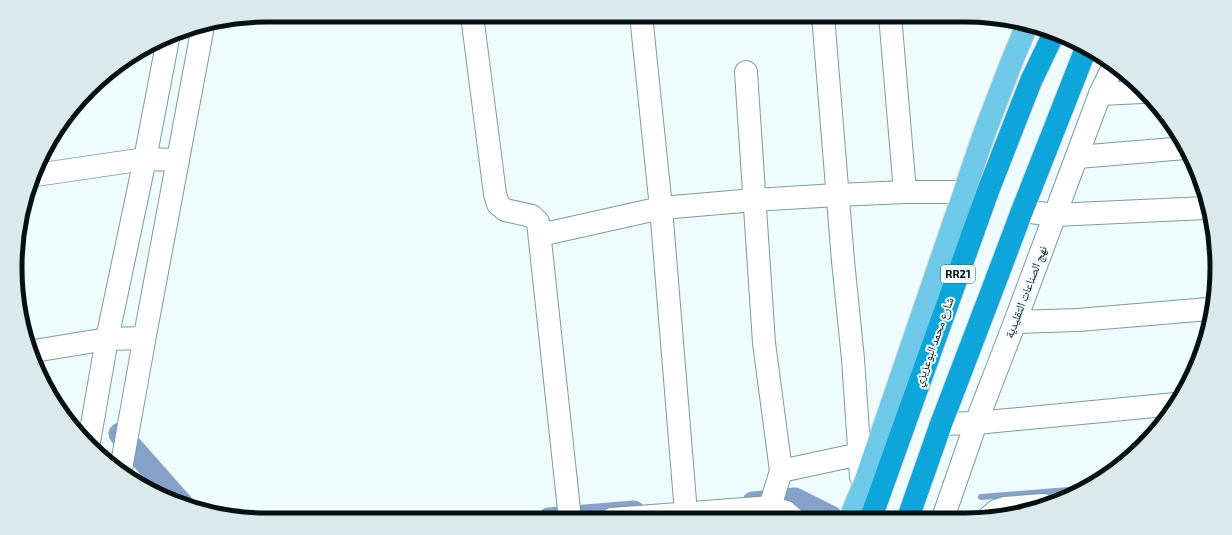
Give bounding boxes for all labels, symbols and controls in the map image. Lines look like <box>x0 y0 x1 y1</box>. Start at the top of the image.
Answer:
street label: نهج الصناعات التقليدية <box>1001 244 1050 340</box>
road number: RR21 <box>941 265 975 283</box>
street label: شارع محمد البوعزيزي <box>910 295 960 390</box>

